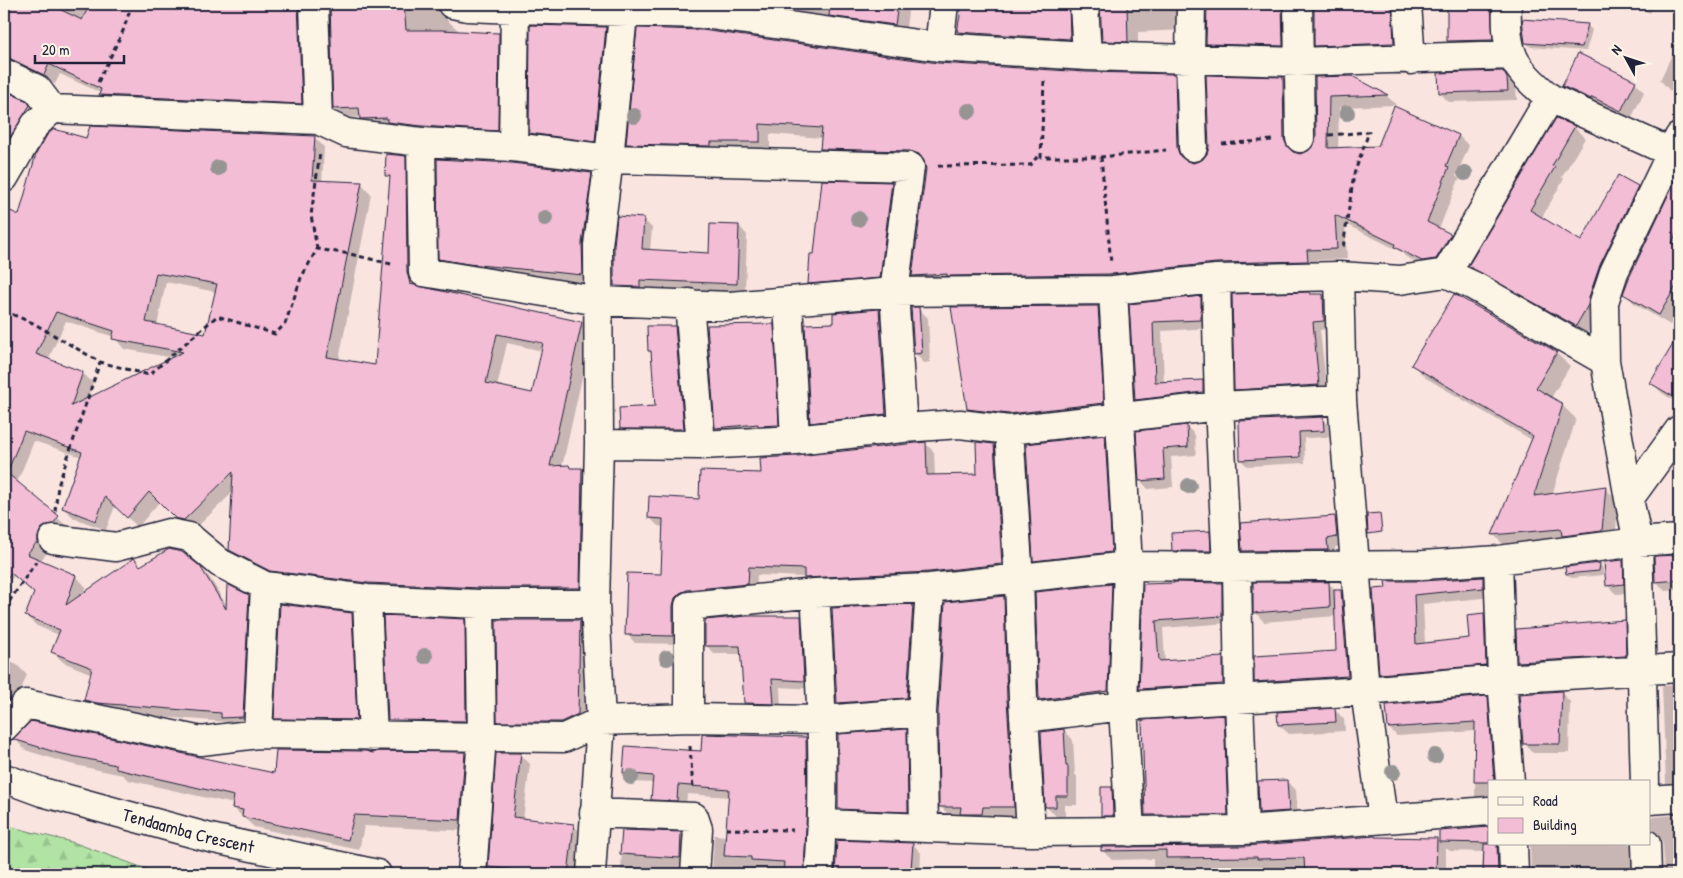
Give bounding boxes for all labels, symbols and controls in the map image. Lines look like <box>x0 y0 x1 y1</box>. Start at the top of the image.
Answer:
scale bar <box>35 32 124 64</box>
north arrow <box>1600 32 1650 82</box>
text: 20 m <box>42 39 69 60</box>
text: N <box>1606 40 1626 58</box>
legend <box>1488 780 1650 846</box>
text: Road <box>1533 790 1558 811</box>
street label: Tendaamba Crescent <box>120 802 257 859</box>
text: Building <box>1533 814 1577 835</box>

